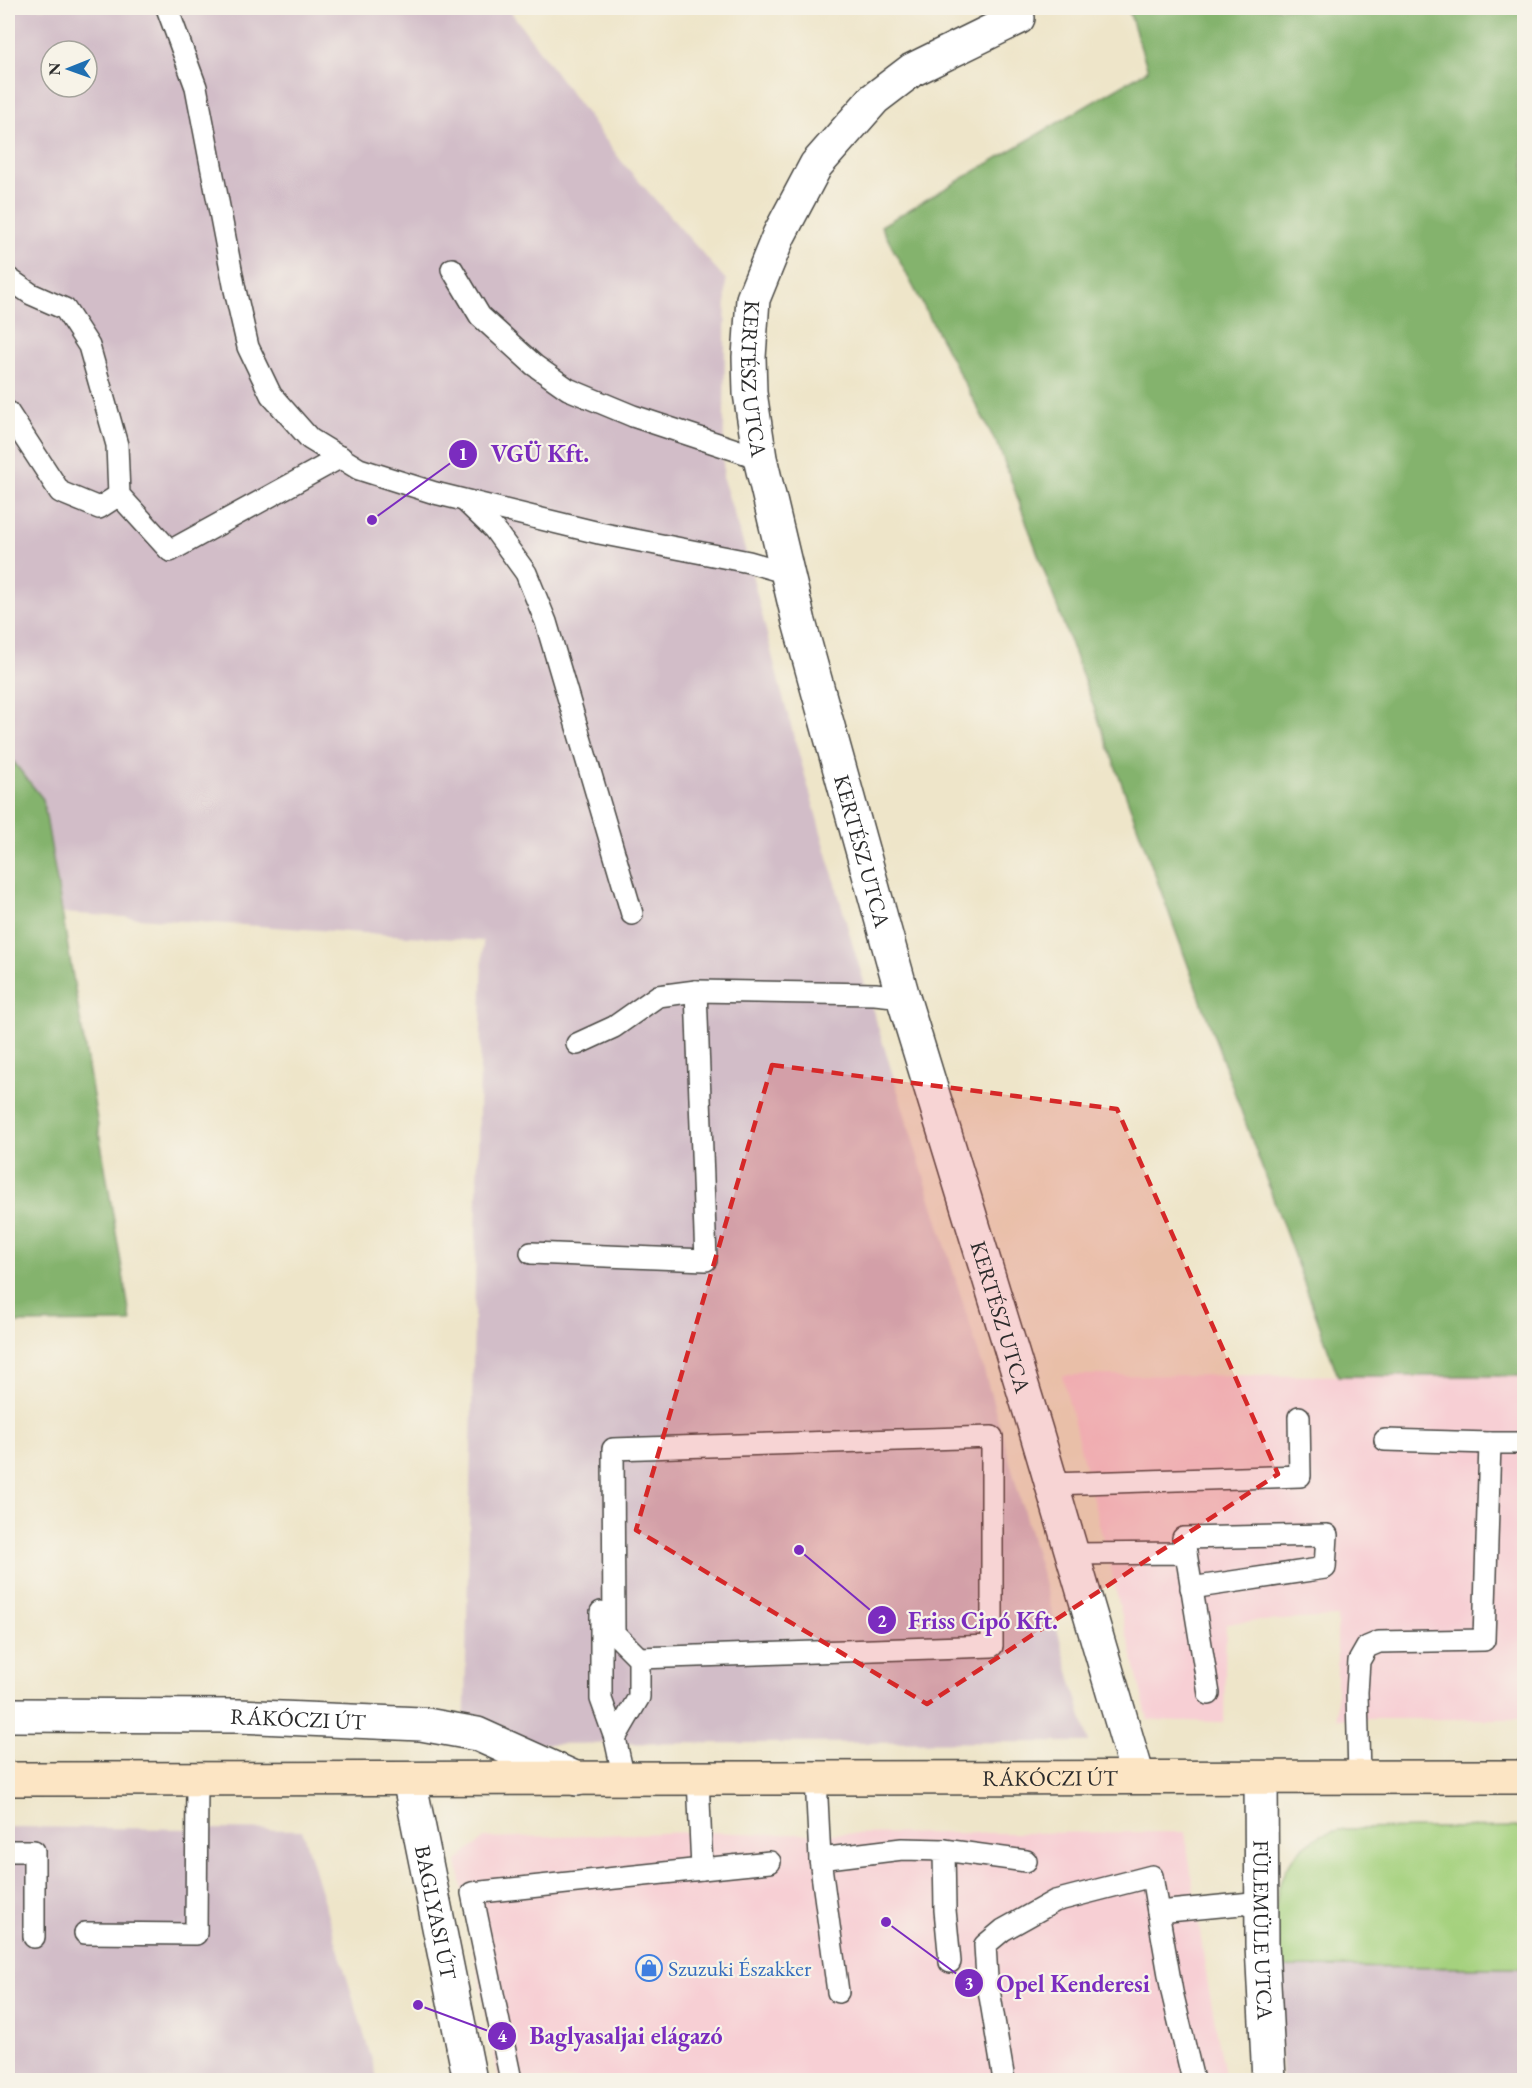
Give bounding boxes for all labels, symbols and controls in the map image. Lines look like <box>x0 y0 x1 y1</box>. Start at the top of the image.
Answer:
north arrow <box>39 39 99 99</box>
text: N <box>44 63 65 76</box>
street label: KERTÉSZ UTCA <box>734 299 774 460</box>
callout: VGÜ Kft. <box>448 433 601 475</box>
text: VGÜ Kft. <box>491 438 589 469</box>
text: 1 <box>458 442 468 465</box>
street label: KERTÉSZ UTCA <box>827 771 897 931</box>
street label: KERTÉSZ UTCA <box>964 1237 1038 1397</box>
callout: Friss Cipó Kft. <box>867 1599 1070 1641</box>
text: Friss Cipó Kft. <box>908 1605 1058 1636</box>
text: 2 <box>877 1609 887 1632</box>
street label: RÁKÓCZI ÚT <box>230 1702 366 1737</box>
street label: RÁKÓCZI ÚT <box>982 1764 1118 1793</box>
street label: FÜLEMÜLE UTCA <box>1246 1840 1280 2021</box>
street label: BAGLYASI ÚT <box>408 1843 463 1982</box>
shop icon: Szuzuki Északker <box>634 1953 664 1983</box>
place label: Szuzuki Északker <box>668 1954 812 1983</box>
callout: Opel Kenderesi <box>954 1962 1162 2004</box>
text: Opel Kenderesi <box>996 1968 1150 1999</box>
text: 3 <box>964 1972 974 1995</box>
callout: Baglyasaljai elágazó <box>487 2015 735 2057</box>
text: Baglyasaljai elágazó <box>529 2020 723 2052</box>
text: 4 <box>497 2024 507 2047</box>

